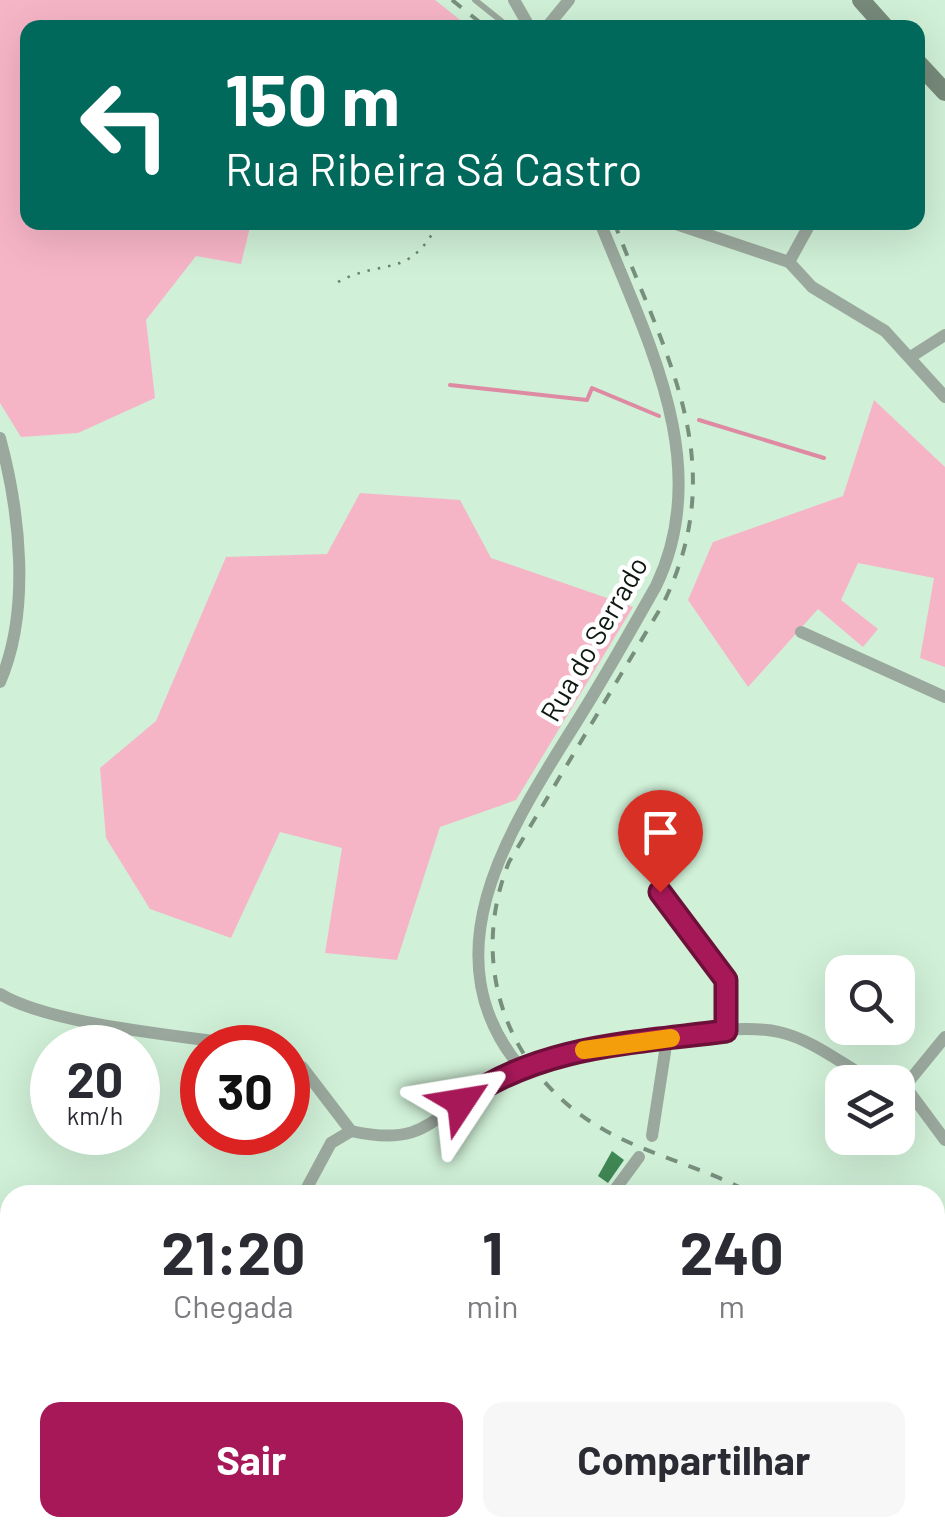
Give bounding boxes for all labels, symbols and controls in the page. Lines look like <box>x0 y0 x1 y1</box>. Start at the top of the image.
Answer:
text: 150 m <box>225 56 400 140</box>
icon: left <box>60 60 190 190</box>
text: Rua Ribeira Sá Castro <box>225 141 642 195</box>
street label: Rua do Serrado <box>532 550 654 727</box>
pin <box>618 790 703 893</box>
icon: arrive <box>633 805 688 860</box>
map controls <box>825 955 915 1155</box>
button: search <box>825 955 915 1045</box>
speed limit sign: 30 <box>180 1025 310 1155</box>
text: 20 <box>67 1048 123 1108</box>
position arrow <box>409 1050 513 1154</box>
button: layers <box>825 1065 915 1155</box>
text: km/h <box>67 1100 123 1130</box>
text: 21:20 <box>161 1215 305 1287</box>
text: 1 <box>482 1215 503 1287</box>
text: 240 <box>680 1215 784 1287</box>
text: Chegada <box>173 1286 294 1324</box>
text: min <box>467 1286 518 1324</box>
text: m <box>718 1286 745 1324</box>
button: Sair <box>40 1402 463 1517</box>
button: Compartilhar <box>483 1402 905 1517</box>

